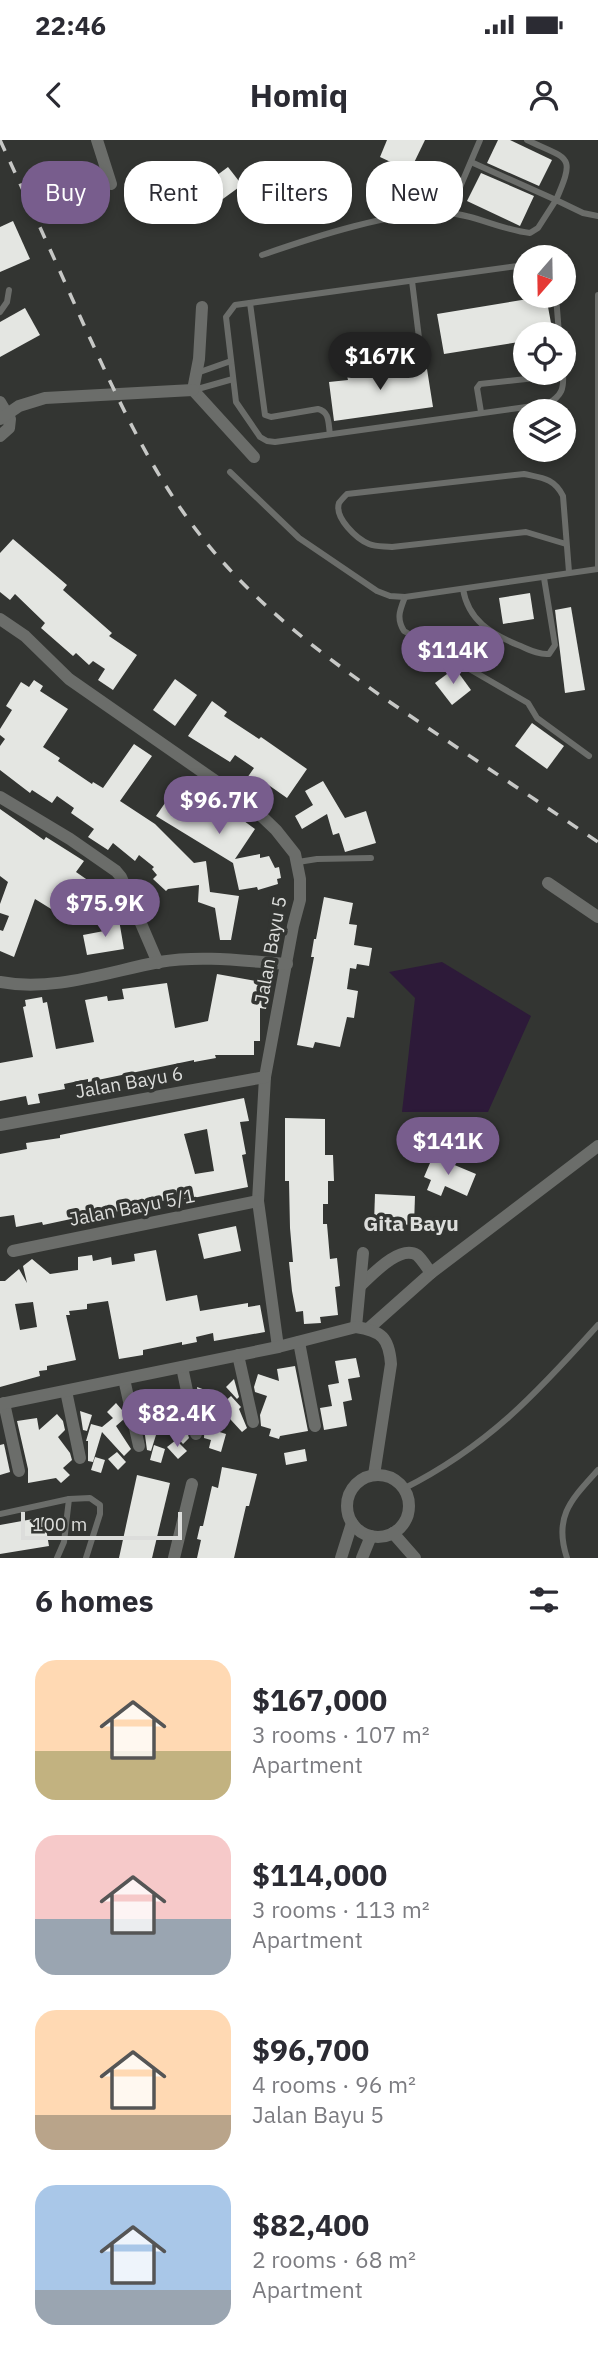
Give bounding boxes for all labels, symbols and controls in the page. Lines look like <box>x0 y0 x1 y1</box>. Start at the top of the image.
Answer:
text: 22:46 <box>35 8 106 42</box>
text: Homiq <box>250 74 348 116</box>
icon: back <box>35 76 73 114</box>
icon: person <box>525 76 563 114</box>
chip: Buy <box>21 161 110 224</box>
chip: Rent <box>124 161 223 224</box>
chip: Filters <box>237 161 352 224</box>
chip: New <box>366 161 463 224</box>
north arrow <box>513 245 576 308</box>
map controls <box>513 245 576 462</box>
button: locate <box>513 322 576 385</box>
pin: $167K <box>331 332 429 392</box>
text: $167K <box>344 340 416 370</box>
button: layers <box>513 399 576 462</box>
pin: $114K <box>404 626 502 686</box>
text: $114K <box>417 634 489 664</box>
pin: $96.7K <box>162 776 276 836</box>
text: $96.7K <box>180 784 258 814</box>
pin: $75.9K <box>48 880 162 939</box>
text: $75.9K <box>66 887 144 917</box>
street label: Jalan Bayu 5 <box>249 894 291 1006</box>
street label: Jalan Bayu 6 <box>73 1061 185 1103</box>
pin: $141K <box>399 1118 497 1177</box>
text: $141K <box>412 1125 484 1155</box>
street label: Jalan Bayu 5/1 <box>67 1183 197 1231</box>
district label: Gita Bayu <box>363 1209 459 1237</box>
pin: $82.4K <box>120 1390 234 1449</box>
text: $82.4K <box>138 1397 216 1427</box>
scale bar <box>21 1509 182 1541</box>
text: 100 m <box>32 1512 87 1536</box>
text: 6 homes <box>35 1581 154 1620</box>
icon: filters <box>525 1581 563 1619</box>
text: $167,000 <box>252 1680 387 1719</box>
icon: home <box>91 1688 175 1772</box>
text: 3 rooms · 107 m² <box>252 1719 430 1749</box>
text: Apartment <box>252 1749 363 1779</box>
text: $114,000 <box>252 1855 387 1894</box>
icon: home <box>91 1863 175 1947</box>
text: 3 rooms · 113 m² <box>252 1894 430 1924</box>
text: Apartment <box>252 1924 363 1954</box>
text: $96,700 <box>252 2030 369 2069</box>
icon: home <box>91 2038 175 2122</box>
text: 4 rooms · 96 m² <box>252 2069 416 2099</box>
text: Jalan Bayu 5 <box>252 2099 384 2129</box>
text: $82,400 <box>252 2205 369 2244</box>
icon: home <box>91 2213 175 2297</box>
text: 2 rooms · 68 m² <box>252 2244 416 2274</box>
text: Apartment <box>252 2274 363 2304</box>

